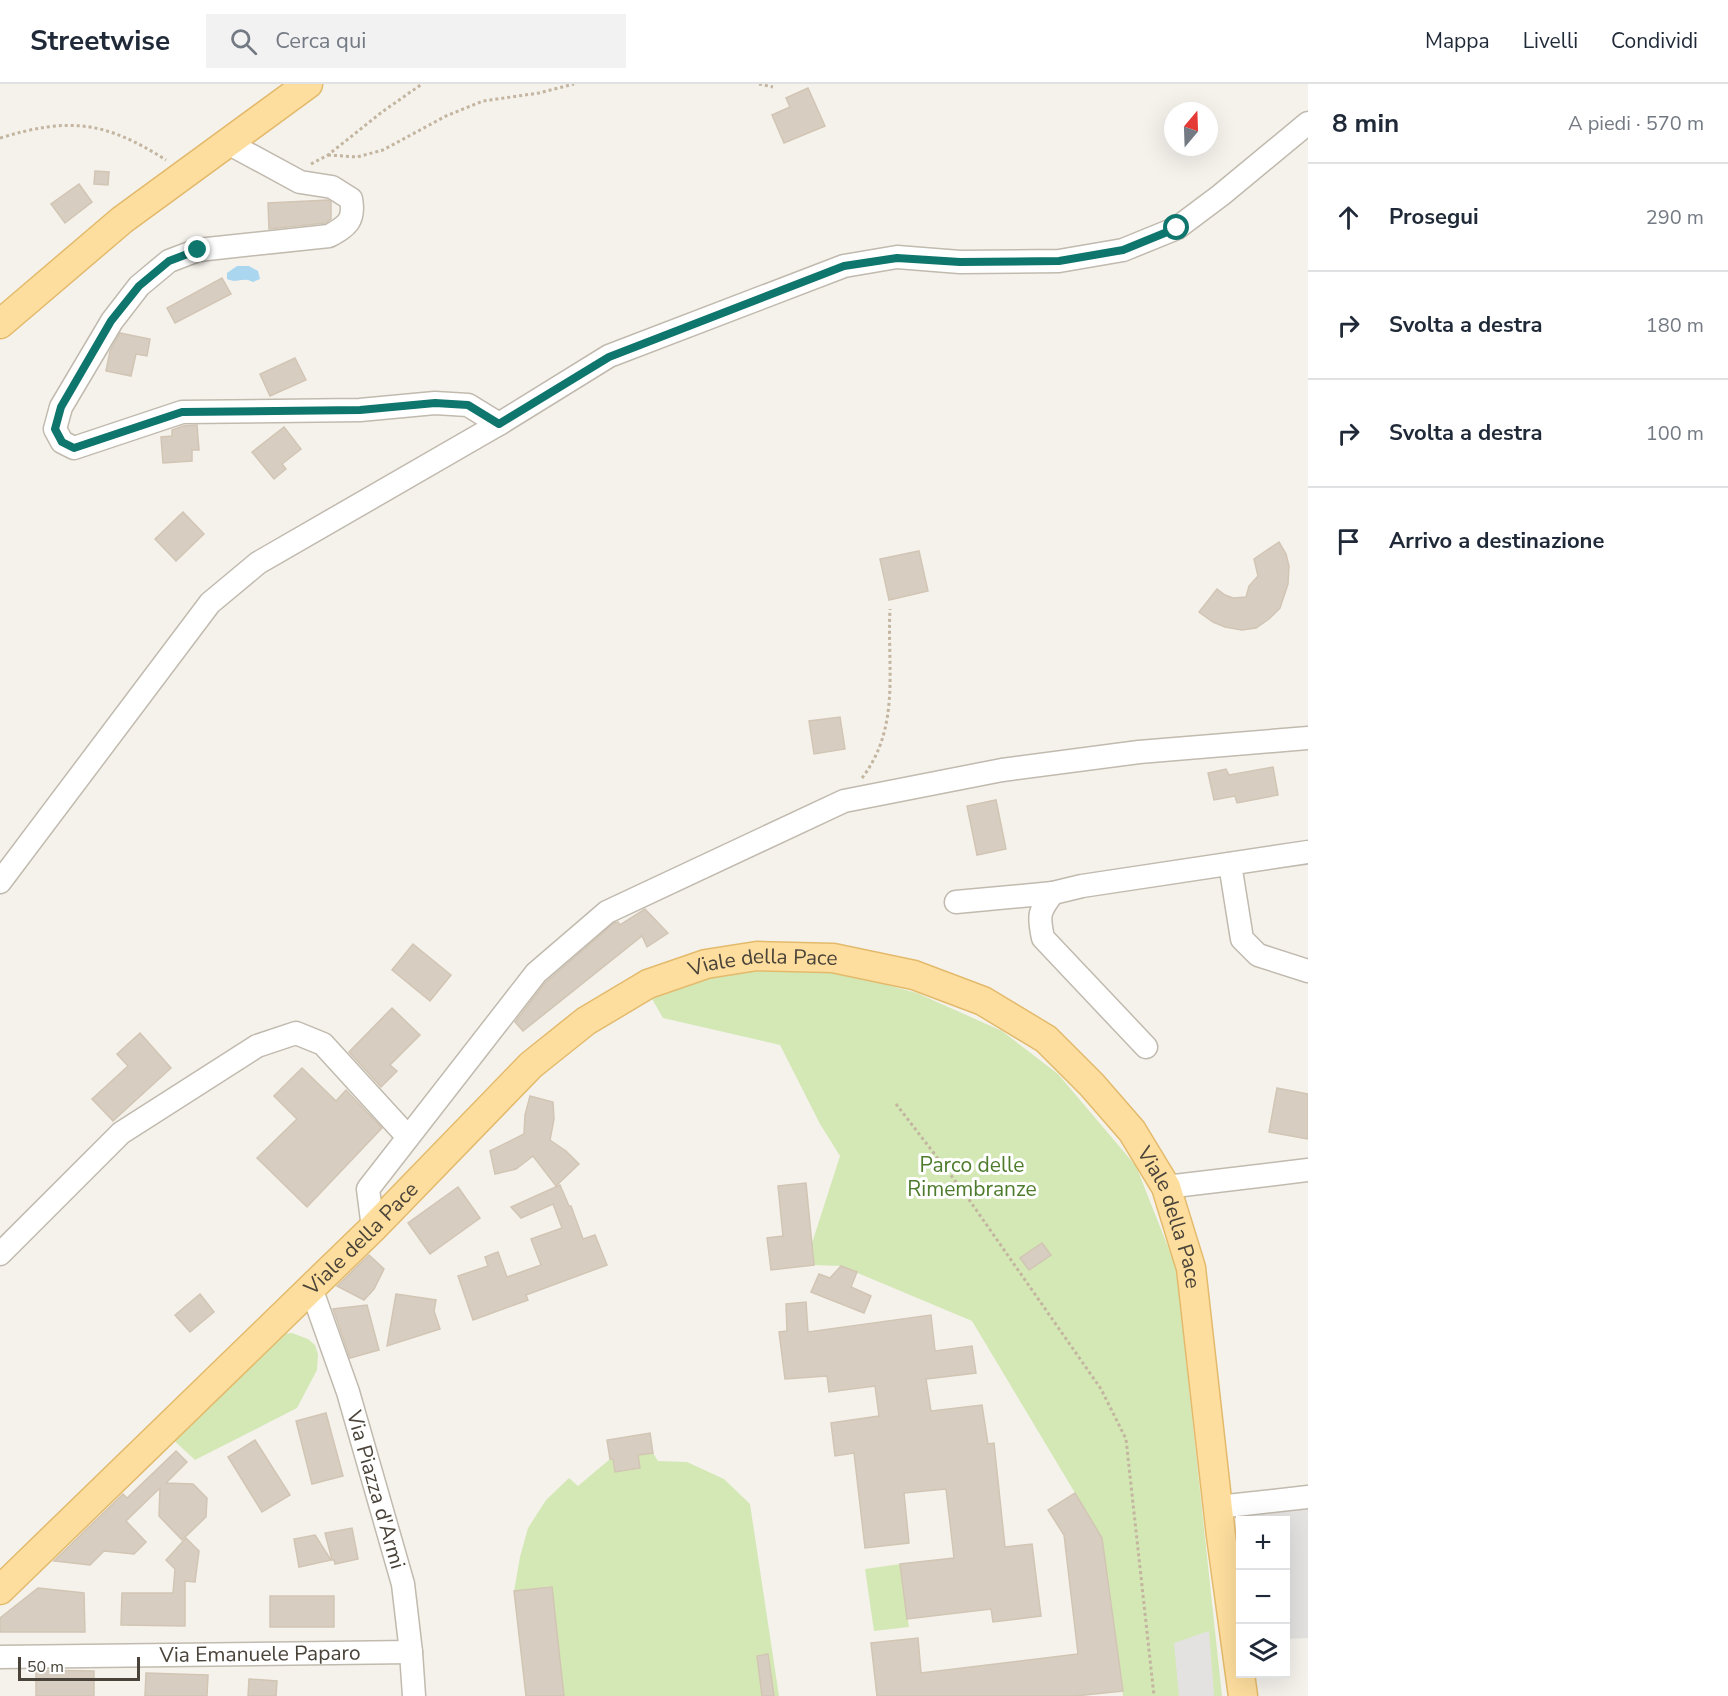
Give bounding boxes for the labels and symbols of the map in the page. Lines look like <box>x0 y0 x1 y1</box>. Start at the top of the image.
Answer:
north arrow <box>1164 102 1218 156</box>
route start <box>1163 214 1189 240</box>
route end <box>184 236 210 262</box>
street label: Viale della Pace <box>684 942 838 983</box>
street label: Viale della Pace <box>1130 1140 1207 1290</box>
park label: Parco delle Rimembranze <box>907 1151 1037 1203</box>
street label: Viale della Pace <box>297 1176 424 1302</box>
street label: Via Piazza d'Armi <box>340 1406 412 1572</box>
street label: Via Emanuele Paparo <box>158 1639 361 1669</box>
scale bar <box>18 1654 140 1682</box>

